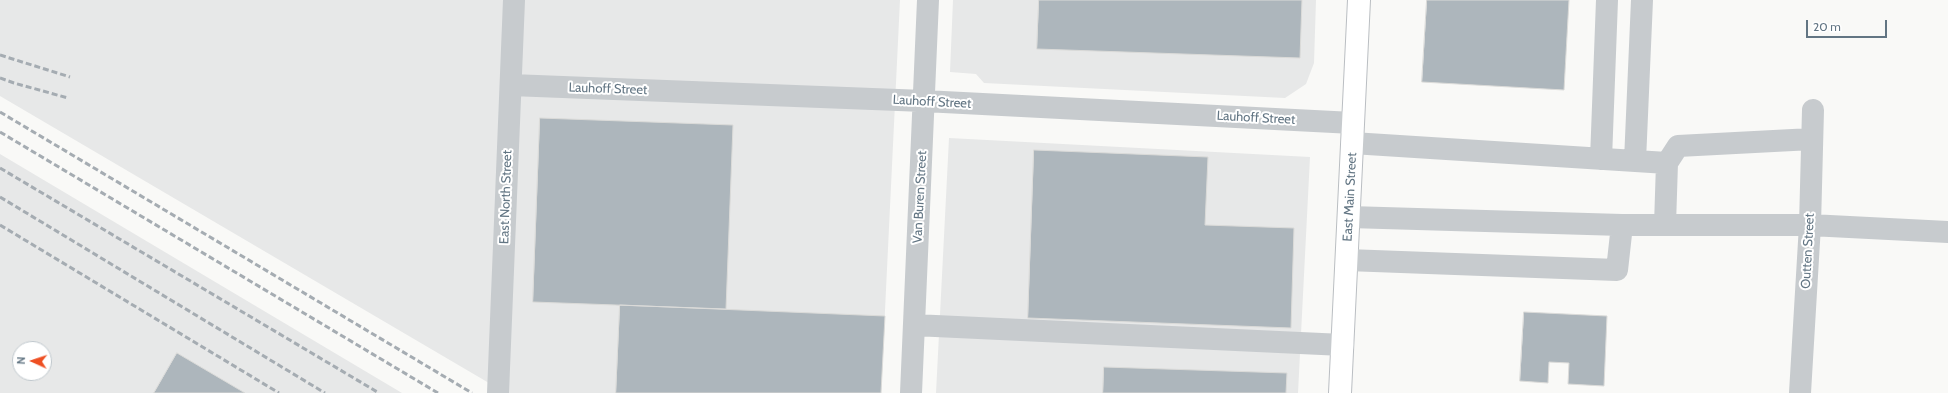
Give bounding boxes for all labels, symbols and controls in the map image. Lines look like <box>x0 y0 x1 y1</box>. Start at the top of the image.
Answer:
scale bar <box>1808 12 1889 38</box>
text: 20 m <box>1813 19 1841 34</box>
street label: Lauhoff Street <box>568 80 648 98</box>
street label: Lauhoff Street <box>892 92 972 112</box>
street label: Lauhoff Street <box>1216 108 1296 128</box>
street label: East North Street <box>497 150 515 244</box>
street label: Van Buren Street <box>910 150 930 244</box>
street label: East Main Street <box>1340 152 1360 242</box>
street label: Outten Street <box>1798 213 1818 289</box>
north arrow <box>12 341 52 381</box>
text: N <box>14 356 28 365</box>

